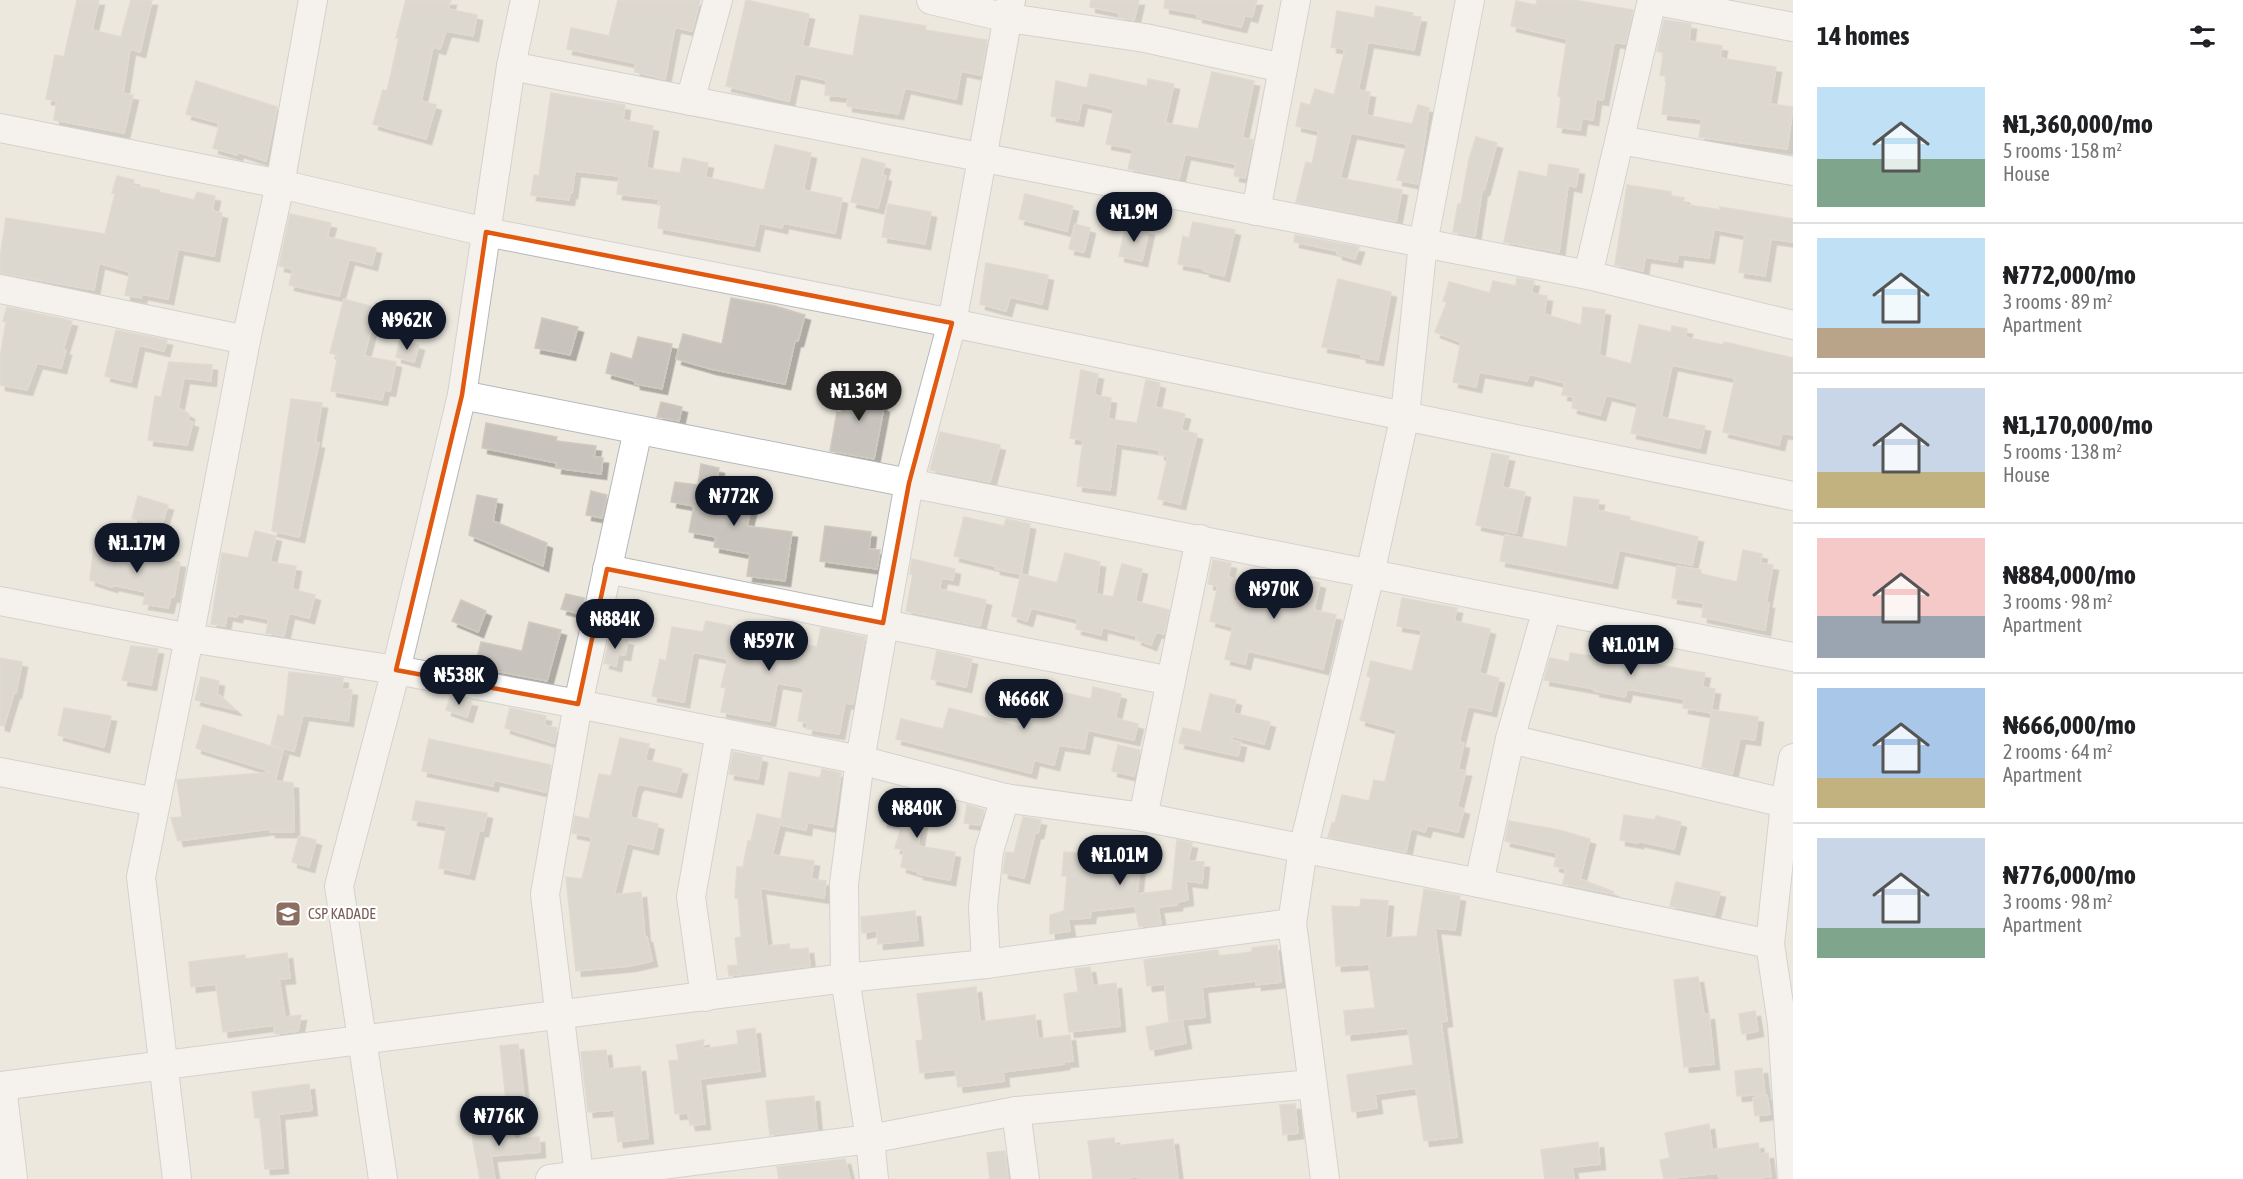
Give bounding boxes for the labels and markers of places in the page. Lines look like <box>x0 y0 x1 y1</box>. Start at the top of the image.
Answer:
pin: ₦1.9M <box>1092 192 1176 243</box>
pin: ₦962K <box>365 300 449 351</box>
pin: ₦1.36M <box>810 371 908 422</box>
pin: ₦772K <box>692 476 776 527</box>
pin: ₦1.17M <box>88 523 186 574</box>
pin: ₦970K <box>1232 569 1316 620</box>
pin: ₦884K <box>573 599 657 650</box>
pin: ₦597K <box>727 621 811 672</box>
pin: ₦1.01M <box>1582 625 1680 676</box>
pin: ₦538K <box>417 655 501 706</box>
pin: ₦666K <box>982 679 1066 730</box>
pin: ₦840K <box>875 788 959 839</box>
pin: ₦1.01M <box>1071 835 1169 886</box>
school or university icon: CSP KADADE <box>273 899 303 929</box>
place label: CSP KADADE <box>308 905 376 922</box>
pin: ₦776K <box>457 1096 541 1147</box>

